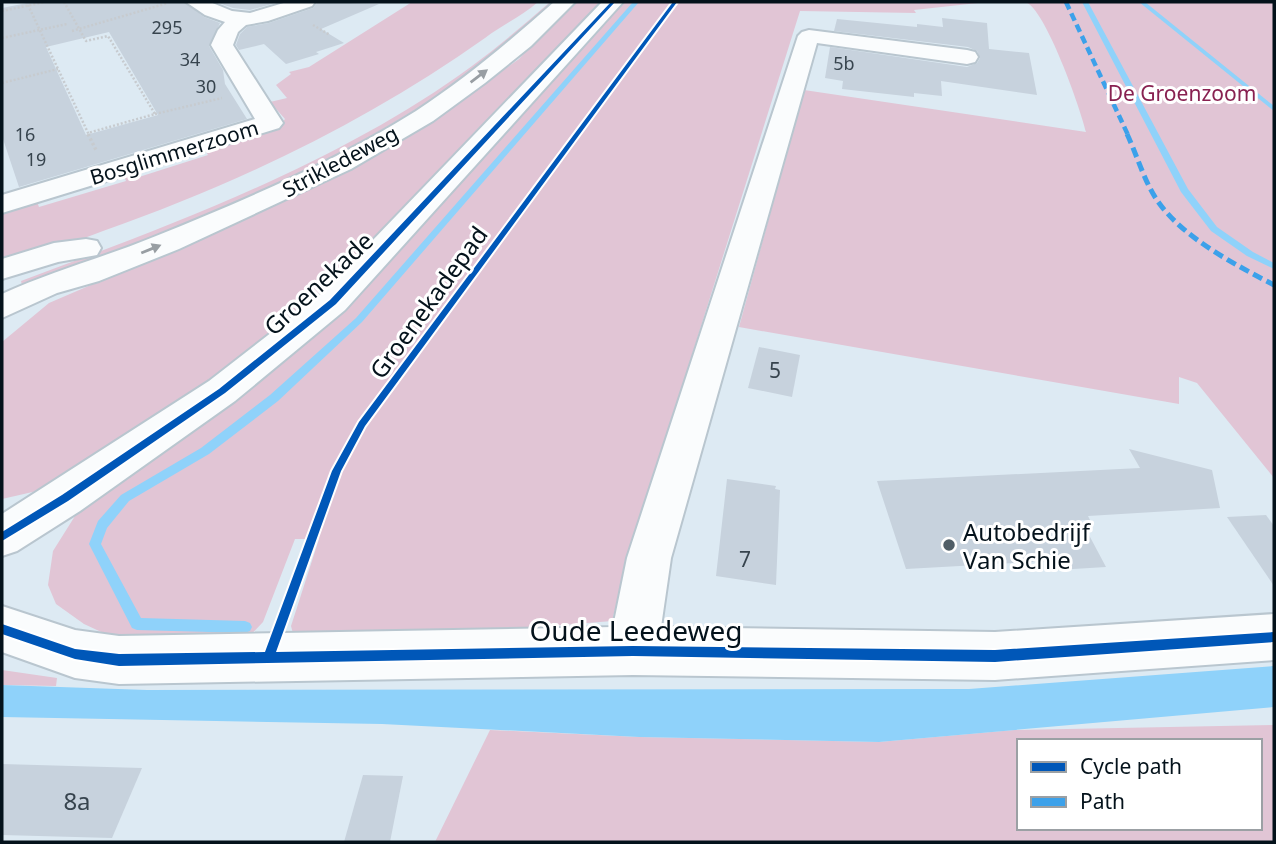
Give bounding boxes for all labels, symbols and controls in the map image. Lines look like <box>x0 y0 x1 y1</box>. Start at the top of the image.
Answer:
house number: 295 <box>152 15 182 39</box>
house number: 34 <box>180 47 200 71</box>
house number: 5b <box>833 51 855 75</box>
one-way arrow <box>470 68 488 83</box>
house number: 30 <box>196 74 216 98</box>
park label: De Groenzoom <box>1108 79 1256 107</box>
street label: Bosglimmerzoom <box>86 113 262 191</box>
street label: Strikledeweg <box>277 119 403 203</box>
house number: 16 <box>15 122 35 146</box>
house number: 19 <box>26 147 46 171</box>
street label: Groenekadepad <box>361 219 495 385</box>
street label: Groenekade <box>256 224 380 342</box>
one-way arrow <box>141 243 162 254</box>
house number: 5 <box>769 356 781 384</box>
place label: Autobedrijf Van Schie <box>963 515 1092 576</box>
marker: Autobedrijf Van Schie <box>941 537 957 553</box>
house number: 7 <box>739 545 751 573</box>
street label: Oude Leedeweg <box>529 611 743 649</box>
legend <box>1017 739 1262 830</box>
text: Cycle path <box>1080 752 1182 780</box>
house number: 8a <box>63 784 91 817</box>
text: Path <box>1080 787 1125 815</box>

